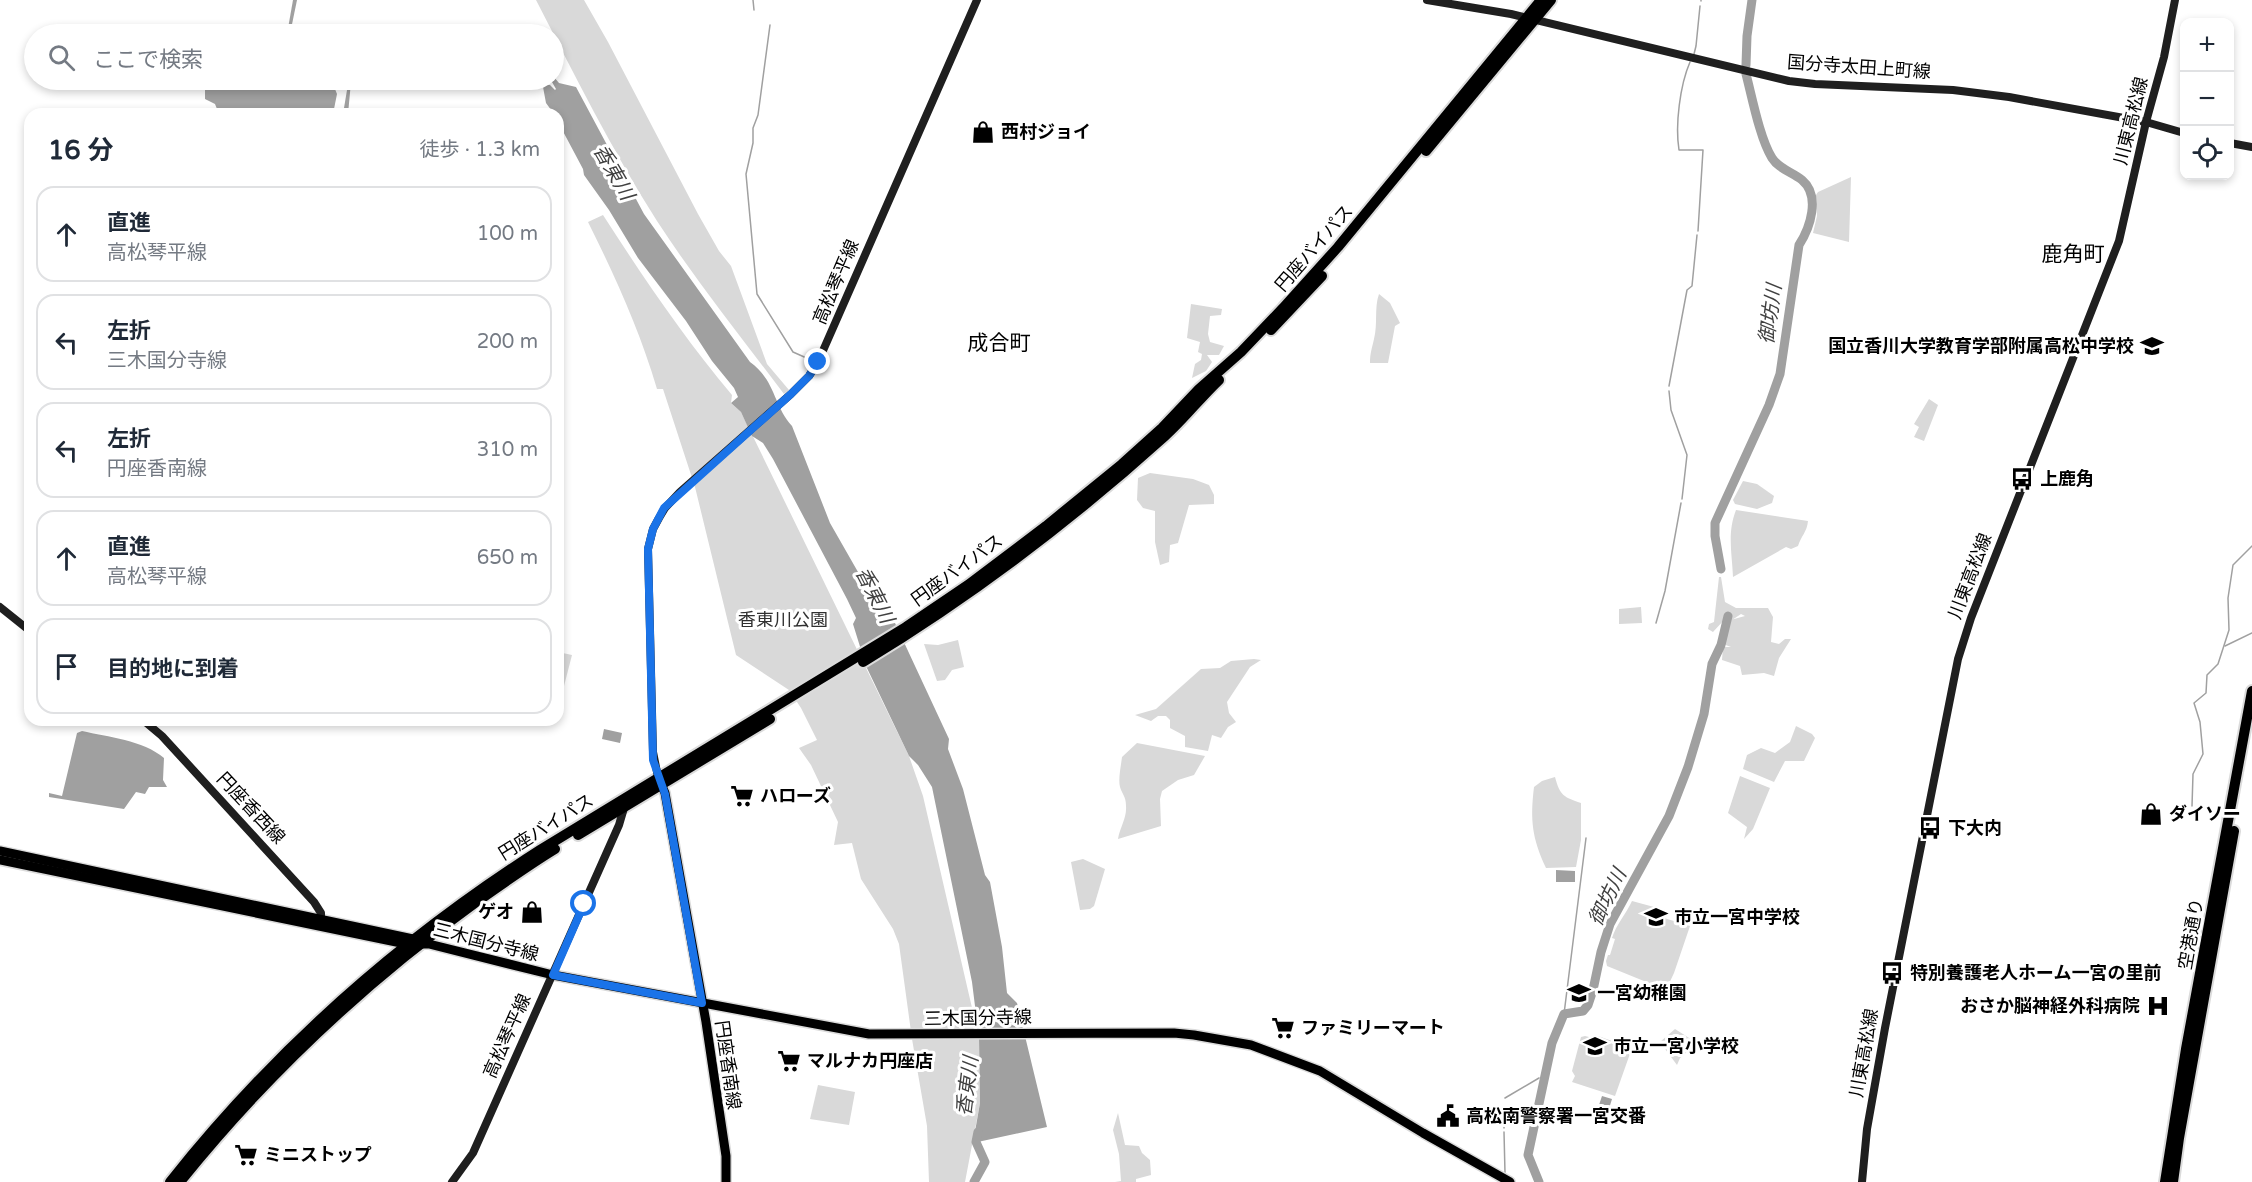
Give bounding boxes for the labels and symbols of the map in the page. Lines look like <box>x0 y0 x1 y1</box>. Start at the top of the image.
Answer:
street label: 国分寺太田上町線 <box>1786 51 1932 83</box>
street label: 川東高松線 <box>2109 75 2153 167</box>
shop icon: 西村ジョイ <box>970 119 996 145</box>
place label: 西村ジョイ <box>1001 121 1091 143</box>
water label: 香東川 <box>588 141 640 206</box>
street label: 円座バイパス <box>1270 200 1358 296</box>
street label: 高松琴平線 <box>808 236 864 328</box>
district label: 鹿角町 <box>2042 242 2105 267</box>
water label: 御坊川 <box>1755 281 1787 346</box>
district label: 成合町 <box>968 331 1031 356</box>
school or university icon: 国立香川大学教育学部附属高松中学校 <box>2139 333 2165 359</box>
place label: 国立香川大学教育学部附属高松中学校 <box>1828 335 2134 357</box>
route end <box>804 348 830 374</box>
bus stop icon: 上鹿角 <box>2009 466 2035 492</box>
place label: 上鹿角 <box>2040 468 2094 490</box>
street label: 円座バイパス <box>907 529 1007 611</box>
street label: 川東高松線 <box>1944 530 1996 622</box>
water label: 香東川 <box>850 563 899 629</box>
park label: 香東川公園 <box>738 609 828 631</box>
street label: 円座香西線 <box>212 768 290 848</box>
supermarket icon: ハローズ <box>729 783 755 809</box>
place label: ハローズ <box>760 785 831 807</box>
street label: 円座バイパス <box>495 789 597 865</box>
shop icon: ダイソー <box>2138 801 2164 827</box>
place label: ダイソー <box>2169 803 2241 825</box>
bus stop icon: 下大内 <box>1917 815 1943 841</box>
place label: 下大内 <box>1948 817 2002 839</box>
water label: 御坊川 <box>1584 863 1633 930</box>
route start <box>570 890 596 916</box>
street label: 空港通り <box>2174 897 2208 971</box>
shop icon: ゲオ <box>519 899 545 925</box>
place label: ゲオ <box>478 901 514 923</box>
school or university icon: 市立一宮中学校 <box>1643 904 1669 930</box>
place label: 市立一宮中学校 <box>1674 906 1800 928</box>
street label: 三木国分寺線 <box>431 918 541 966</box>
bus stop icon: 特別養護老人ホーム一宮の里前 <box>1879 960 1905 986</box>
place label: 特別養護老人ホーム一宮の里前 <box>1910 962 2161 984</box>
school or university icon: 一宮幼稚園 <box>1566 980 1592 1006</box>
place label: 一宮幼稚園 <box>1597 982 1687 1004</box>
street label: 高松琴平線 <box>479 990 535 1082</box>
hospital icon: おさか脳神経外科病院 <box>2145 993 2171 1019</box>
place label: おさか脳神経外科病院 <box>1960 995 2140 1017</box>
street label: 三木国分寺線 <box>924 1006 1032 1030</box>
street label: 川東高松線 <box>1845 1007 1883 1099</box>
supermarket icon: ファミリーマート <box>1270 1015 1296 1041</box>
place label: ファミリーマート <box>1301 1017 1445 1039</box>
street label: 円座香南線 <box>711 1019 745 1111</box>
school or university icon: 市立一宮小学校 <box>1582 1033 1608 1059</box>
place label: 市立一宮小学校 <box>1613 1035 1739 1057</box>
supermarket icon: マルナカ円座店 <box>776 1048 802 1074</box>
place label: マルナカ円座店 <box>807 1050 933 1072</box>
water label: 香東川 <box>952 1053 984 1117</box>
public building icon: 高松南警察署一宮交番 <box>1435 1103 1461 1129</box>
place label: 高松南警察署一宮交番 <box>1466 1105 1646 1127</box>
supermarket icon: ミニストップ <box>233 1142 259 1168</box>
place label: ミニストップ <box>264 1144 372 1166</box>

